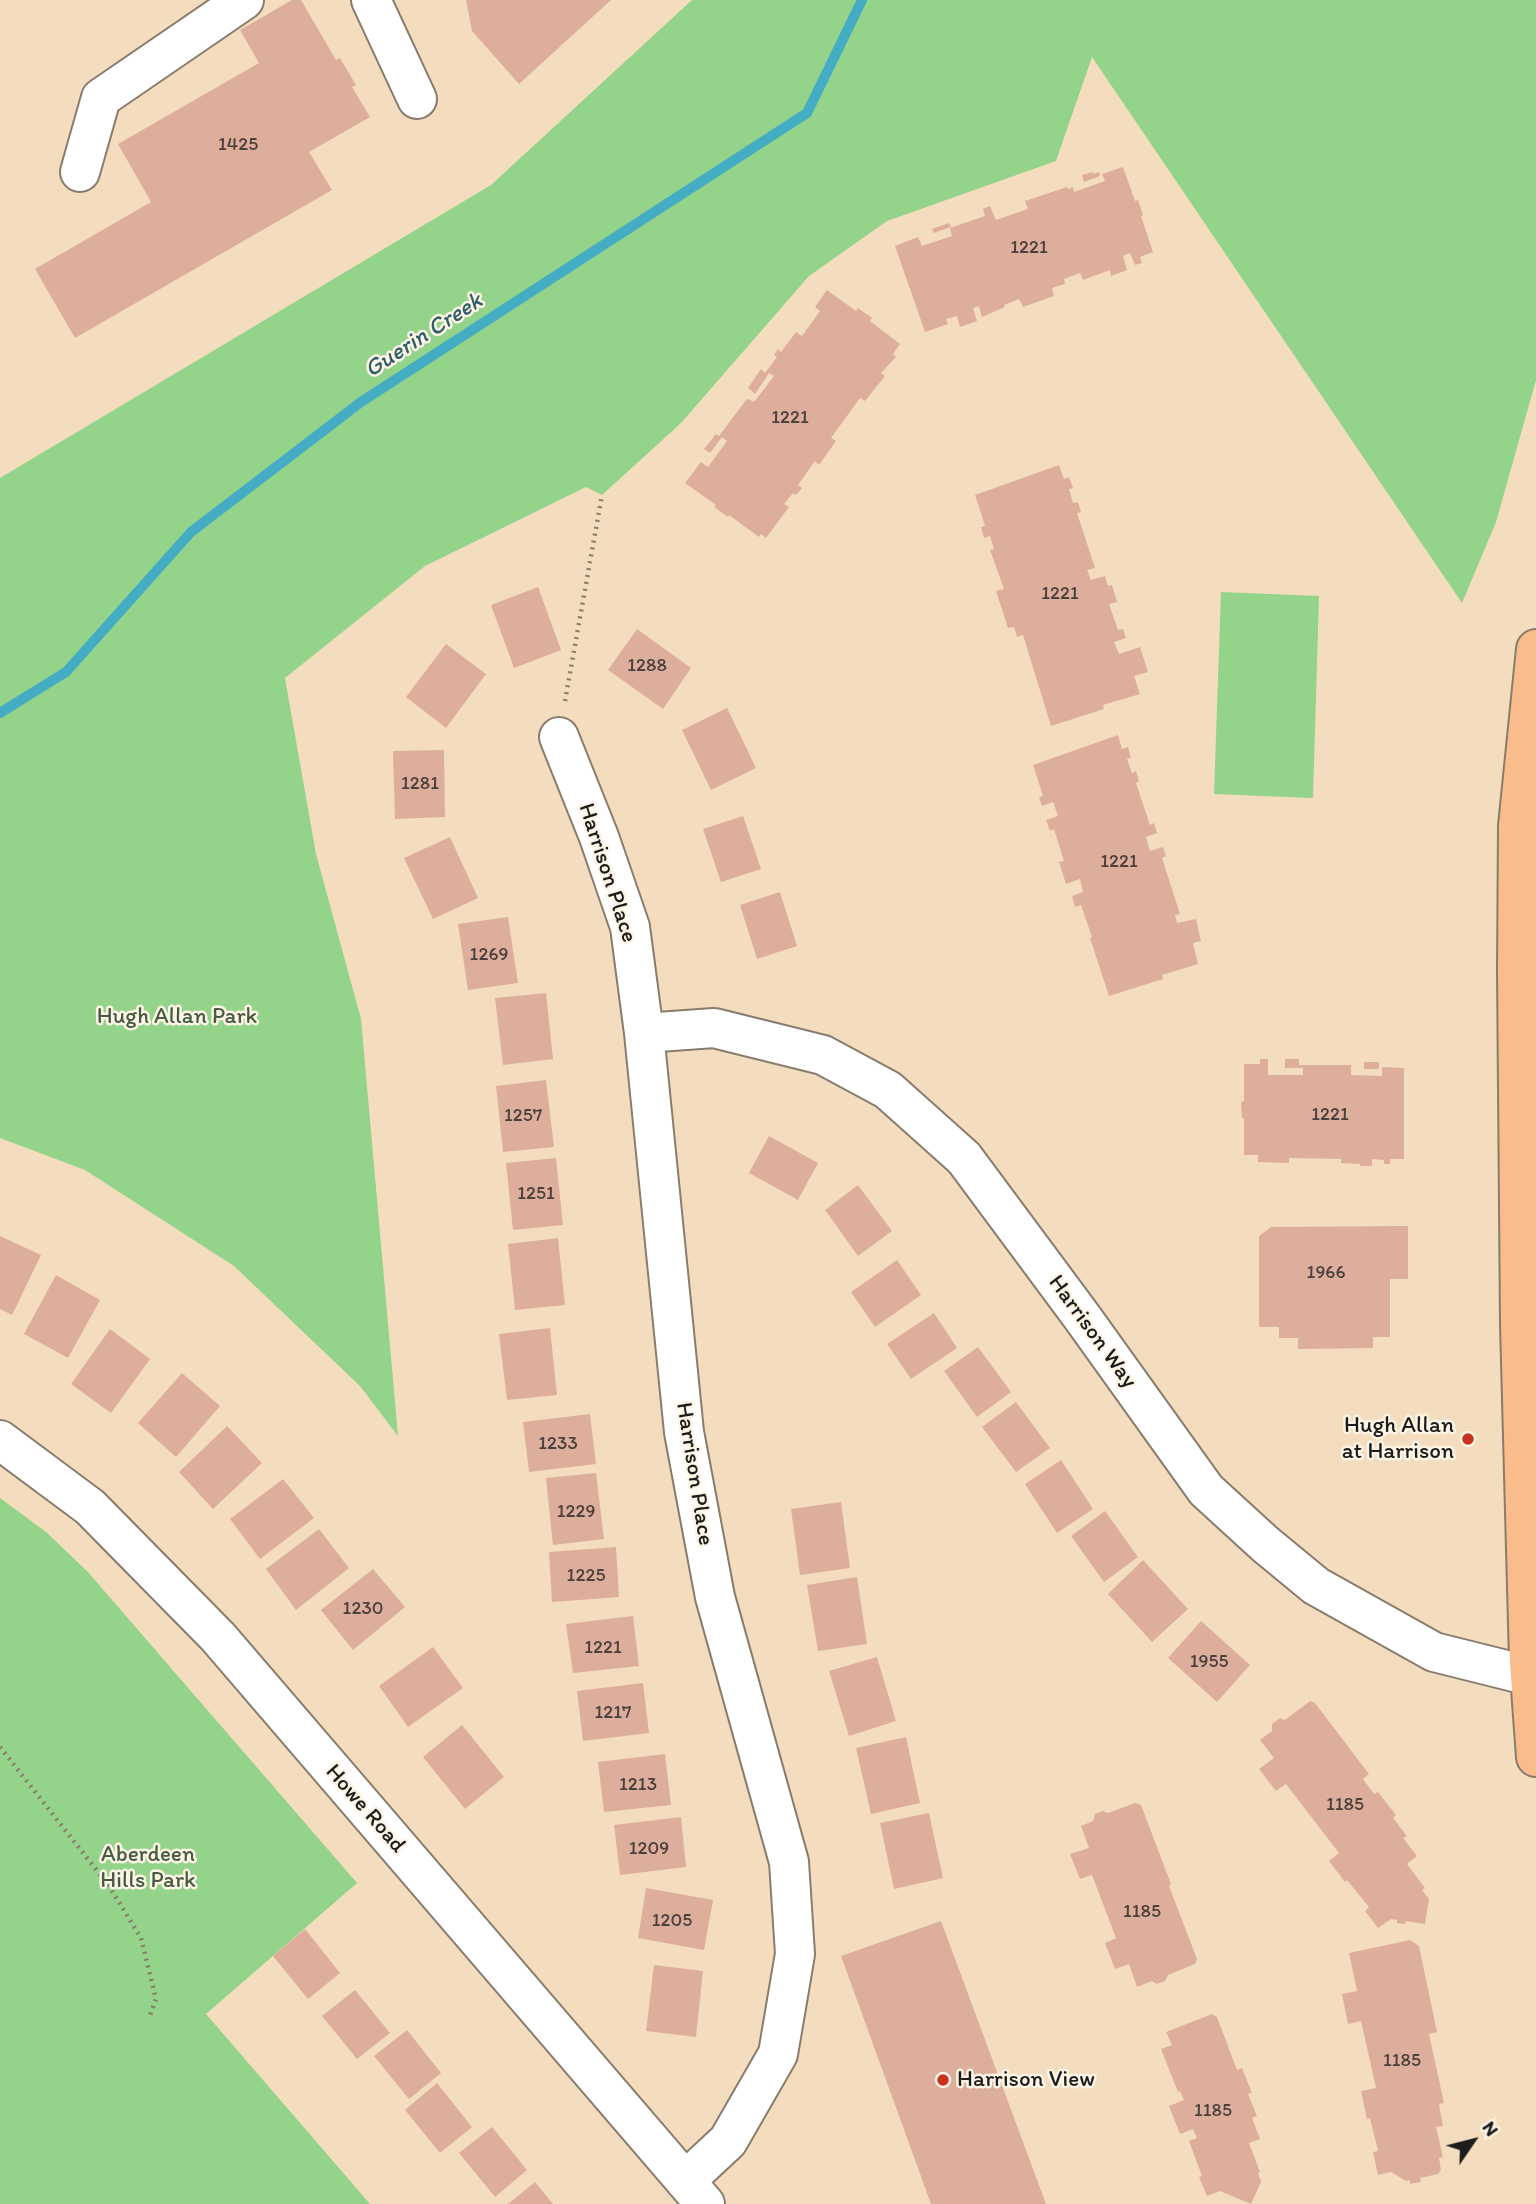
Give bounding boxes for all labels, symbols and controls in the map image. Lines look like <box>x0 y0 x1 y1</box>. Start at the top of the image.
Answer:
house number: 1425 <box>218 134 258 156</box>
house number: 1221 <box>1010 237 1048 259</box>
water label: Guerin Creek <box>360 287 488 385</box>
house number: 1221 <box>771 407 809 429</box>
house number: 1221 <box>1041 583 1079 605</box>
house number: 1288 <box>627 655 667 677</box>
house number: 1281 <box>401 773 439 795</box>
street label: Harrison Place <box>572 800 642 946</box>
house number: 1221 <box>1100 851 1138 873</box>
house number: 1269 <box>470 944 508 966</box>
park label: Hugh Allan Park <box>97 1003 257 1031</box>
house number: 1221 <box>1311 1104 1349 1126</box>
house number: 1257 <box>504 1105 542 1127</box>
house number: 1251 <box>517 1183 555 1205</box>
house number: 1966 <box>1307 1262 1345 1284</box>
street label: Harrison Way <box>1042 1270 1142 1394</box>
street label: Harrison Place <box>669 1400 719 1548</box>
place label: Hugh Allan at Harrison <box>1342 1412 1454 1466</box>
marker: Hugh Allan at Harrison <box>1460 1431 1476 1447</box>
house number: 1233 <box>538 1433 578 1455</box>
house number: 1229 <box>557 1501 595 1523</box>
house number: 1225 <box>567 1565 605 1587</box>
house number: 1230 <box>343 1598 383 1620</box>
house number: 1221 <box>584 1637 622 1659</box>
house number: 1955 <box>1190 1651 1228 1673</box>
house number: 1217 <box>594 1702 632 1724</box>
street label: Howe Road <box>319 1759 411 1859</box>
house number: 1213 <box>619 1774 657 1796</box>
house number: 1185 <box>1326 1794 1364 1816</box>
house number: 1209 <box>629 1838 669 1860</box>
park label: Aberdeen Hills Park <box>100 1841 196 1895</box>
house number: 1185 <box>1123 1901 1161 1923</box>
house number: 1205 <box>652 1910 692 1932</box>
house number: 1185 <box>1383 2050 1421 2072</box>
place label: Harrison View <box>957 2066 1095 2094</box>
marker: Harrison View <box>935 2072 951 2088</box>
house number: 1185 <box>1194 2100 1232 2122</box>
north arrow <box>1438 2106 1508 2176</box>
text: N <box>1478 2117 1504 2141</box>

